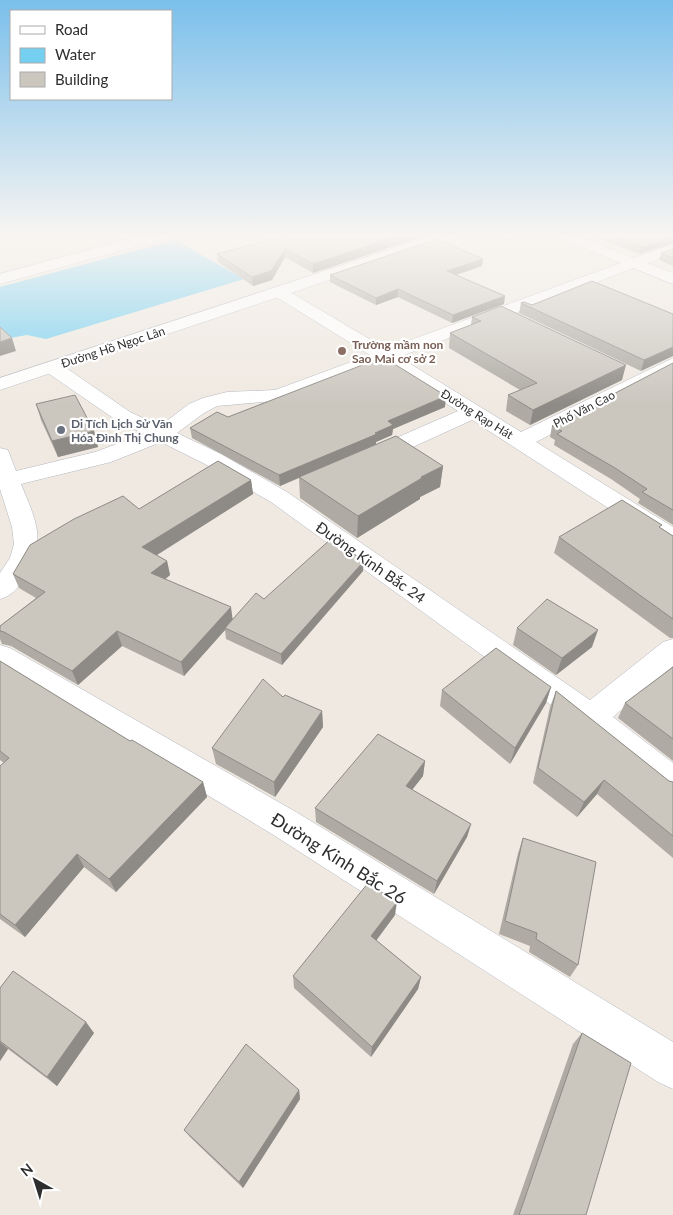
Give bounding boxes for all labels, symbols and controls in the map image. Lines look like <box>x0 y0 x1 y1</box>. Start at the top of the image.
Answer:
legend <box>10 10 172 100</box>
text: Road <box>55 20 88 38</box>
text: Water <box>55 45 96 63</box>
text: Building <box>55 70 108 88</box>
street label: Đường Hồ Ngọc Lân <box>59 323 167 371</box>
place label: Trường mầm non Sao Mai cơ sở 2 <box>352 337 444 366</box>
marker: Trường mầm non Sao Mai cơ sở 2 <box>336 345 348 357</box>
street label: Đường Rạp Hát <box>438 386 516 443</box>
street label: Phố Văn Cao <box>551 387 618 431</box>
place label: Di Tích Lịch Sử Văn Hóa Đình Thị Chung <box>71 416 179 445</box>
marker: Di Tích Lịch Sử Văn Hóa Đình Thị Chung <box>55 424 67 436</box>
street label: Đường Kinh Bắc 24 <box>313 517 429 607</box>
street label: Đường Kinh Bắc 26 <box>267 807 411 909</box>
north arrow <box>10 1155 60 1205</box>
text: N <box>17 1160 36 1180</box>

